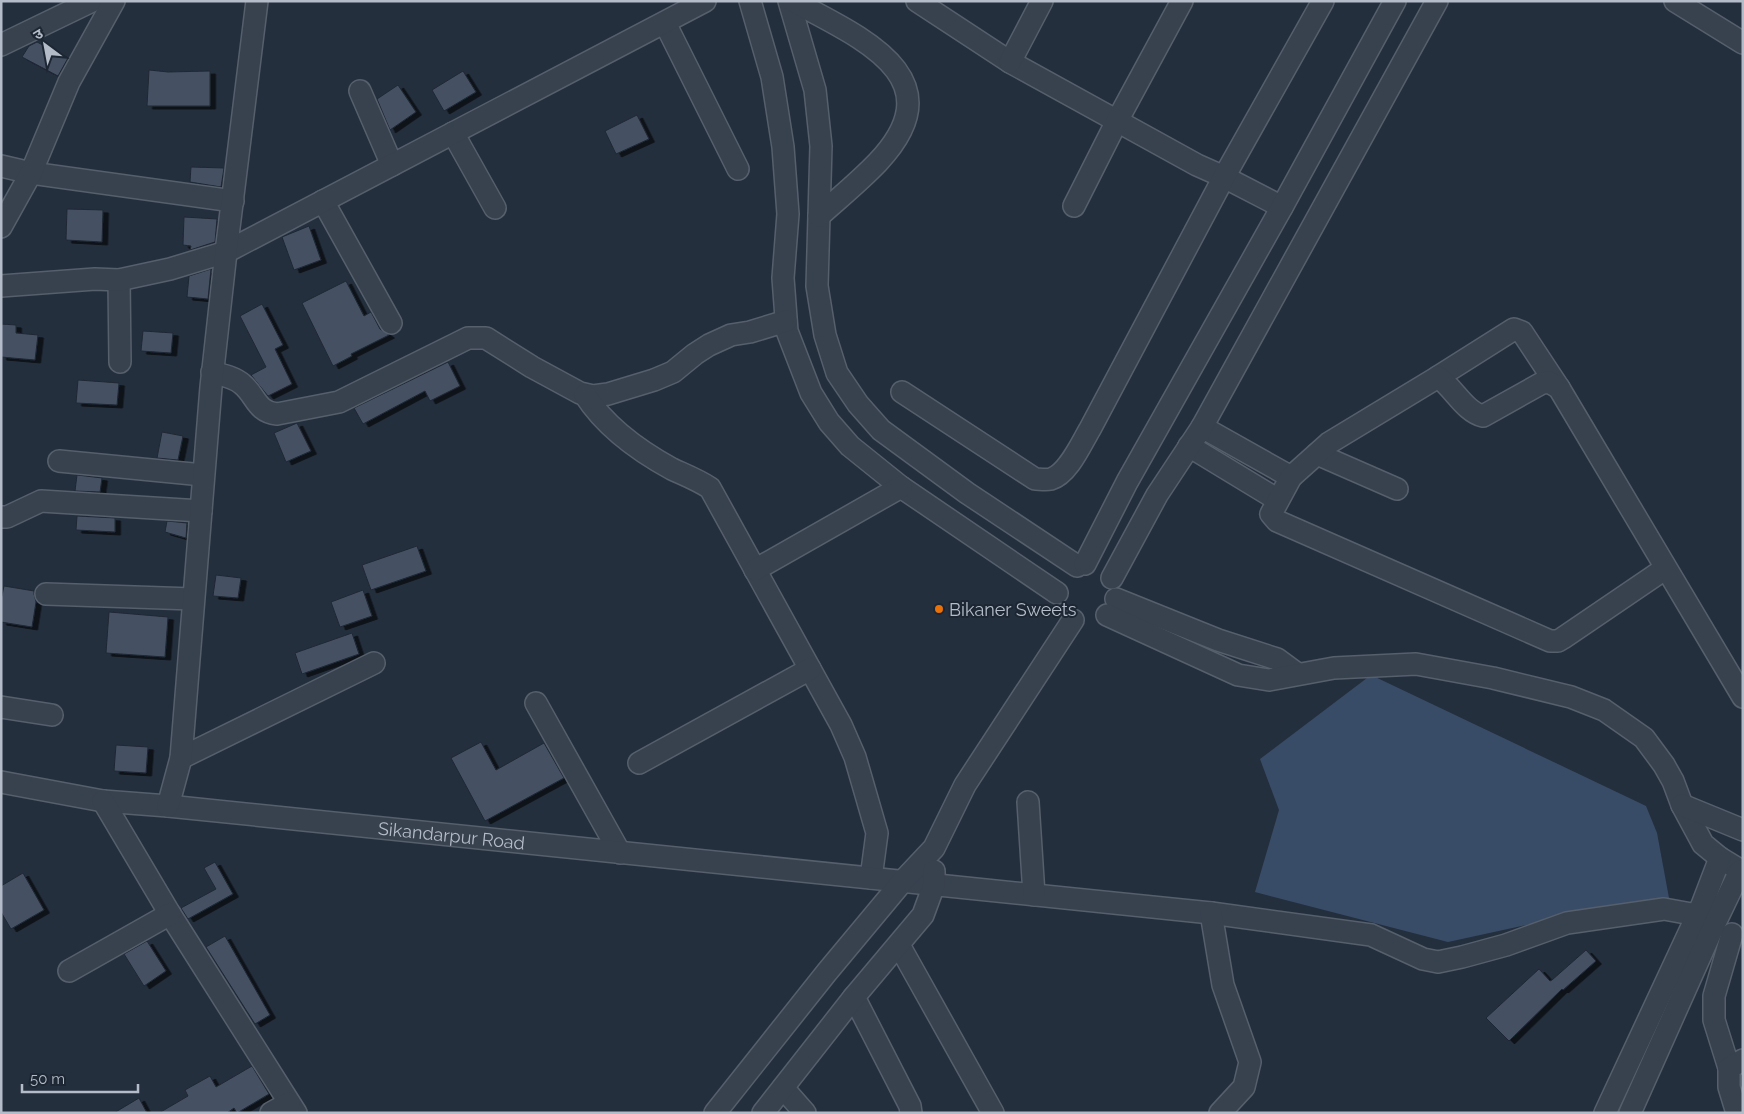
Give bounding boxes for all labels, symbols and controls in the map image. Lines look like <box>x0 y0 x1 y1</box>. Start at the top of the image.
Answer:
north arrow <box>20 20 70 70</box>
text: उ <box>30 25 47 43</box>
place label: Bikaner Sweets <box>949 599 1077 620</box>
marker: Bikaner Sweets <box>933 603 945 615</box>
street label: Sikandarpur Road <box>377 817 526 853</box>
scale bar <box>22 1062 139 1094</box>
text: 50 m <box>30 1070 65 1088</box>

